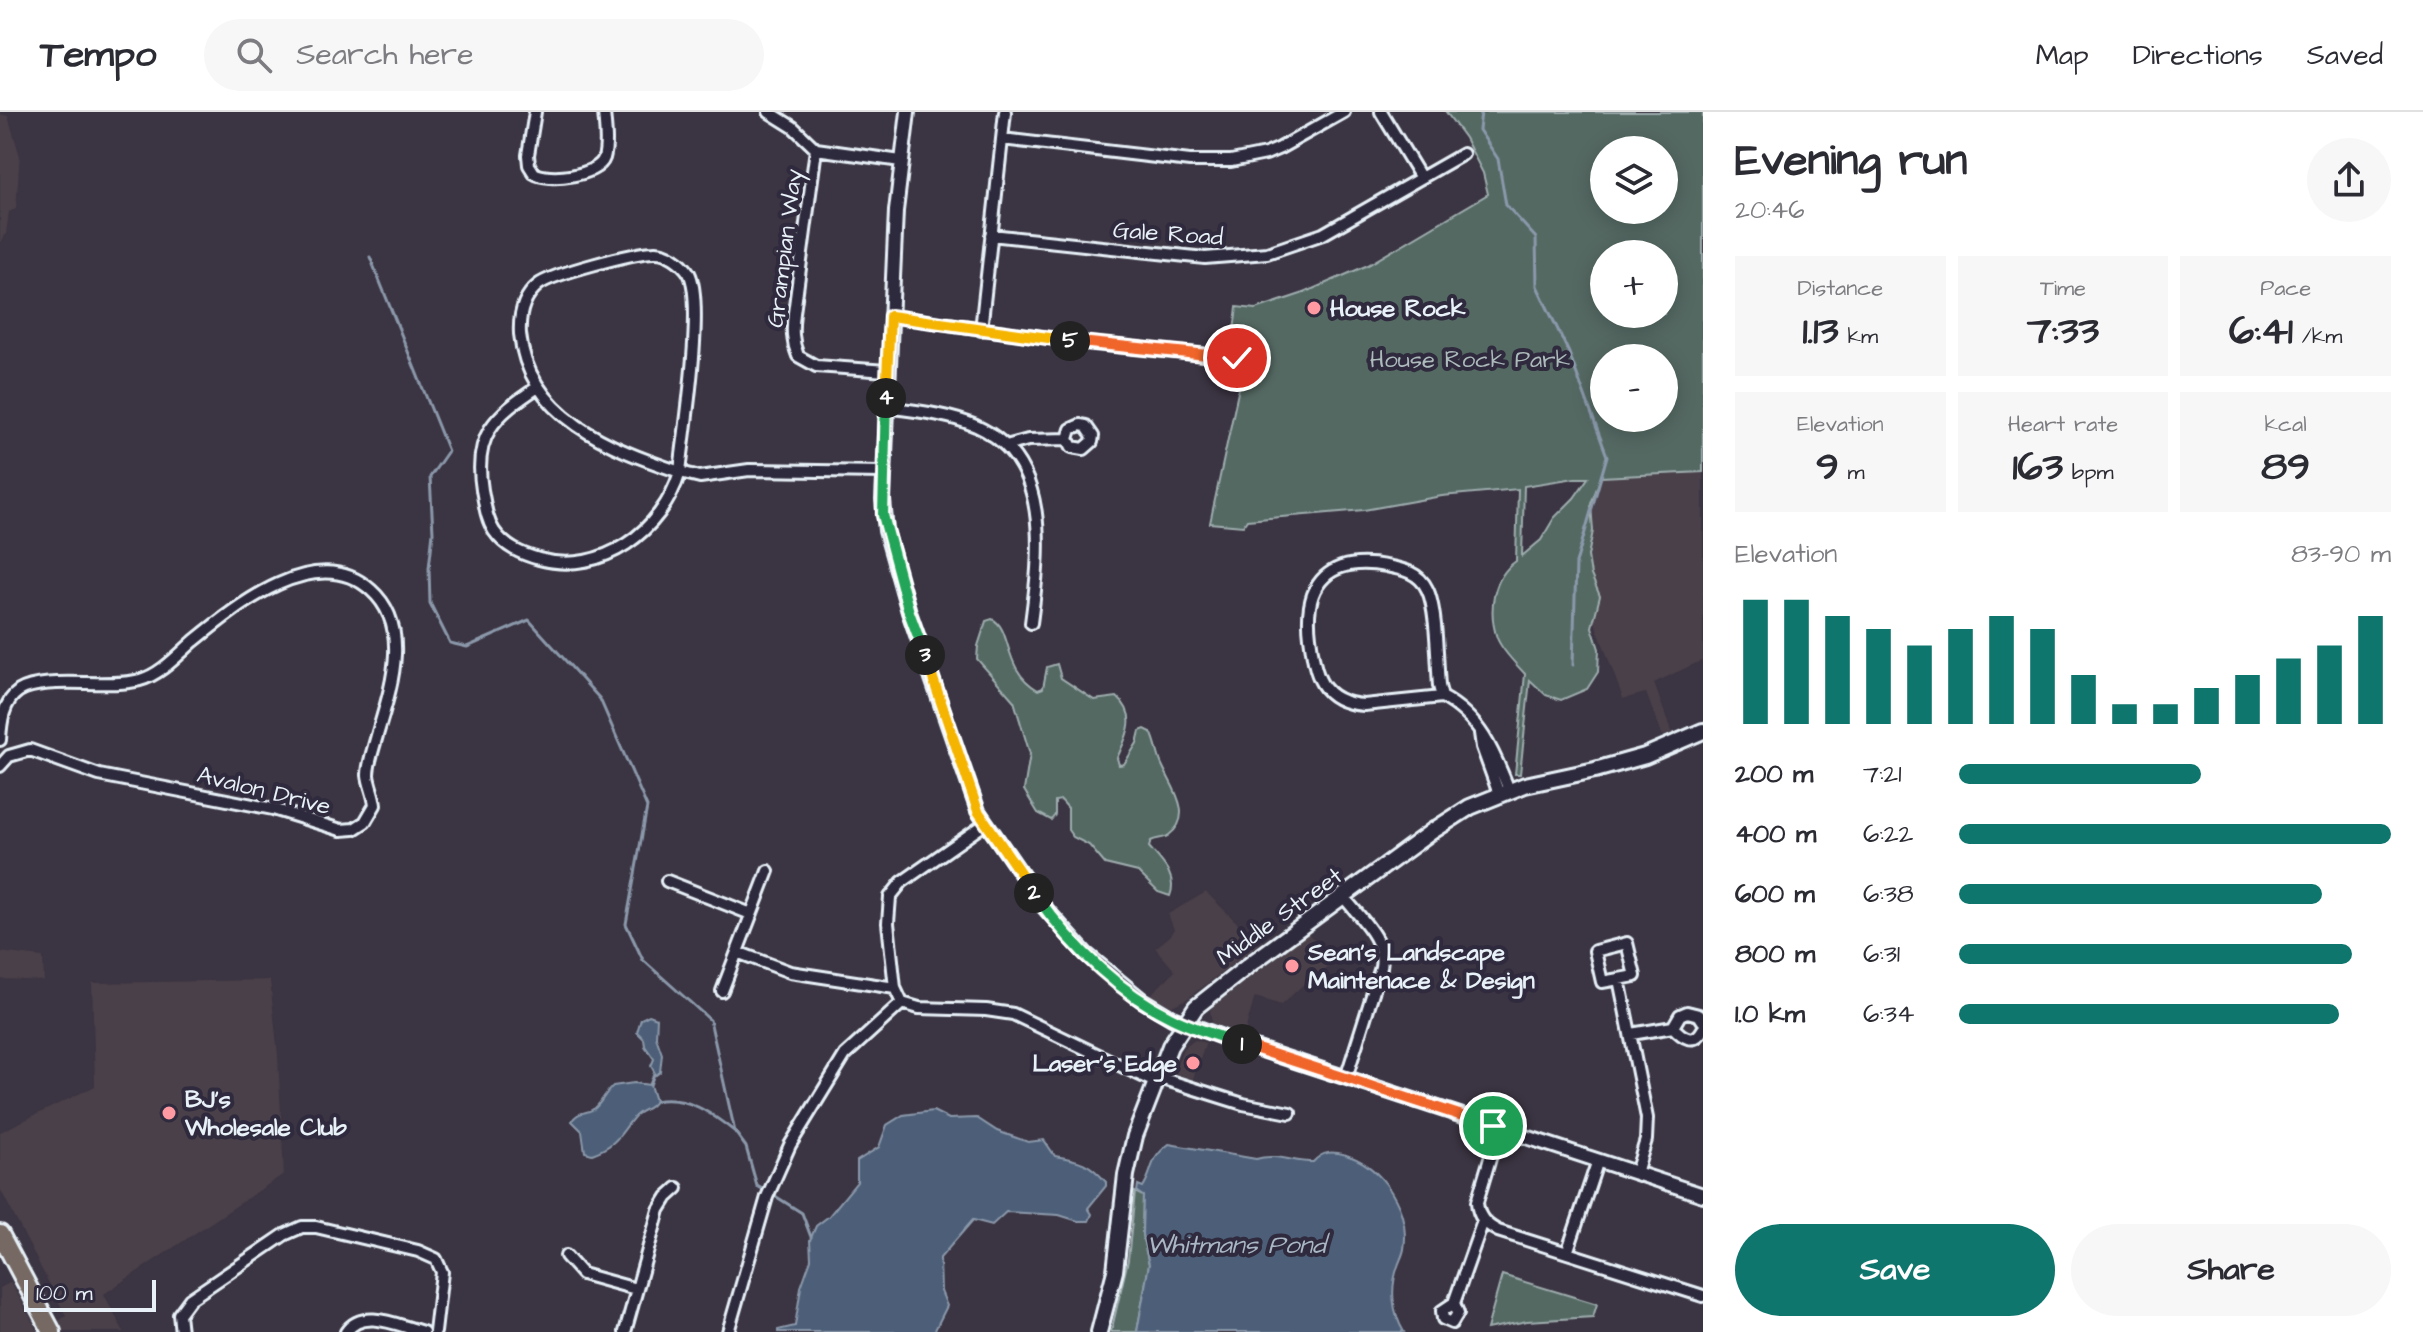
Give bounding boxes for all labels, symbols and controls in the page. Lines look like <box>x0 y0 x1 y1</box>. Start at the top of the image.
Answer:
search box <box>204 19 764 91</box>
text: Tempo <box>40 29 156 81</box>
icon: search <box>232 33 276 77</box>
text: Search here <box>296 34 473 76</box>
text: Map <box>2036 36 2089 75</box>
text: Directions <box>2133 36 2263 75</box>
text: Saved <box>2307 36 2383 75</box>
text: Evening run <box>1735 131 1967 192</box>
map controls <box>1590 136 1678 432</box>
button: layers <box>1590 136 1678 224</box>
button: share <box>2307 138 2391 222</box>
street label: Grampian Way <box>758 167 813 329</box>
text: 20:46 <box>1735 192 1805 228</box>
street label: Gale Road <box>1112 213 1224 255</box>
button: + <box>1590 240 1678 328</box>
text: Distance <box>1798 273 1883 304</box>
text: Time <box>2040 273 2086 304</box>
text: Pace <box>2260 273 2311 304</box>
place label: House Rock <box>1330 292 1466 326</box>
marker: House Rock <box>1305 299 1323 317</box>
text: 1.13 <box>1802 304 1839 359</box>
text: 7:33 <box>2027 304 2099 359</box>
text: 6:41 <box>2229 304 2293 359</box>
pin: 5 <box>1050 321 1090 361</box>
text: km <box>1839 321 1878 352</box>
text: /km <box>2293 321 2342 352</box>
pin <box>1203 324 1271 392</box>
text: 5 <box>1062 325 1078 356</box>
icon: check <box>1215 336 1259 380</box>
park label: House Rock Park <box>1370 343 1571 377</box>
button: − <box>1590 344 1678 432</box>
pin: 4 <box>866 378 906 418</box>
text: 4 <box>879 382 893 413</box>
text: Elevation <box>1797 409 1884 440</box>
text: Heart rate <box>2008 409 2118 440</box>
text: kcal <box>2265 409 2307 440</box>
text: 9 <box>1816 440 1839 495</box>
text: 163 <box>2012 440 2063 495</box>
text: 89 <box>2261 440 2310 495</box>
text: m <box>1839 457 1865 488</box>
text: bpm <box>2063 457 2114 488</box>
text: Elevation <box>1735 536 1837 572</box>
text: 83–90 m <box>2291 536 2391 572</box>
pin: 3 <box>905 635 945 675</box>
text: 3 <box>919 639 931 670</box>
text: 200 m <box>1735 756 1813 792</box>
text: 7:21 <box>1863 756 1902 792</box>
street label: Avalon Drive <box>193 758 334 824</box>
text: 400 m <box>1735 816 1816 852</box>
text: 6:22 <box>1863 816 1913 852</box>
street label: Middle Street <box>1210 859 1350 974</box>
pin: 2 <box>1014 873 1054 913</box>
text: 600 m <box>1735 876 1815 912</box>
text: 6:38 <box>1863 876 1914 912</box>
text: 2 <box>1028 877 1040 908</box>
place label: Sean's Landscape Maintenace & Design <box>1307 936 1535 999</box>
text: 800 m <box>1735 936 1815 972</box>
text: 6:31 <box>1863 936 1900 972</box>
marker: Sean's Landscape Maintenace & Design <box>1283 957 1301 975</box>
text: 1.0 km <box>1735 996 1805 1032</box>
text: 6:34 <box>1863 996 1915 1032</box>
pin: 1 <box>1222 1024 1262 1064</box>
text: 1 <box>1241 1028 1243 1059</box>
place label: Laser's Edge <box>1032 1047 1177 1082</box>
marker: Laser's Edge <box>1184 1054 1202 1072</box>
place label: BJ's Wholesale Club <box>184 1083 347 1145</box>
pin <box>1459 1092 1527 1160</box>
marker: BJ's Wholesale Club <box>160 1104 178 1122</box>
icon: arrive <box>1471 1104 1515 1148</box>
button: Save <box>1735 1224 2055 1316</box>
button: Share <box>2071 1224 2391 1316</box>
water label: Whitmans Pond <box>1146 1227 1330 1263</box>
scale bar <box>24 1276 156 1312</box>
text: 100 m <box>36 1278 93 1309</box>

